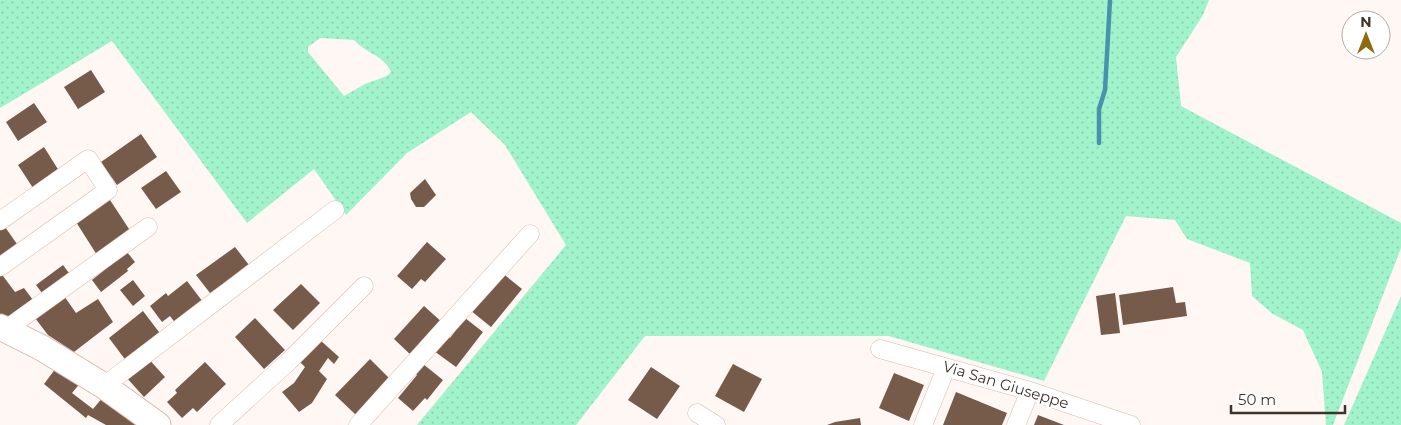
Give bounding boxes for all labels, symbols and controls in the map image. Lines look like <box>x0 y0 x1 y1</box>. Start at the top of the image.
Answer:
north arrow <box>1341 10 1391 60</box>
text: N <box>1360 13 1372 31</box>
street label: Via San Giuseppe <box>941 356 1071 413</box>
scale bar <box>1231 382 1345 414</box>
text: 50 m <box>1238 390 1276 409</box>

